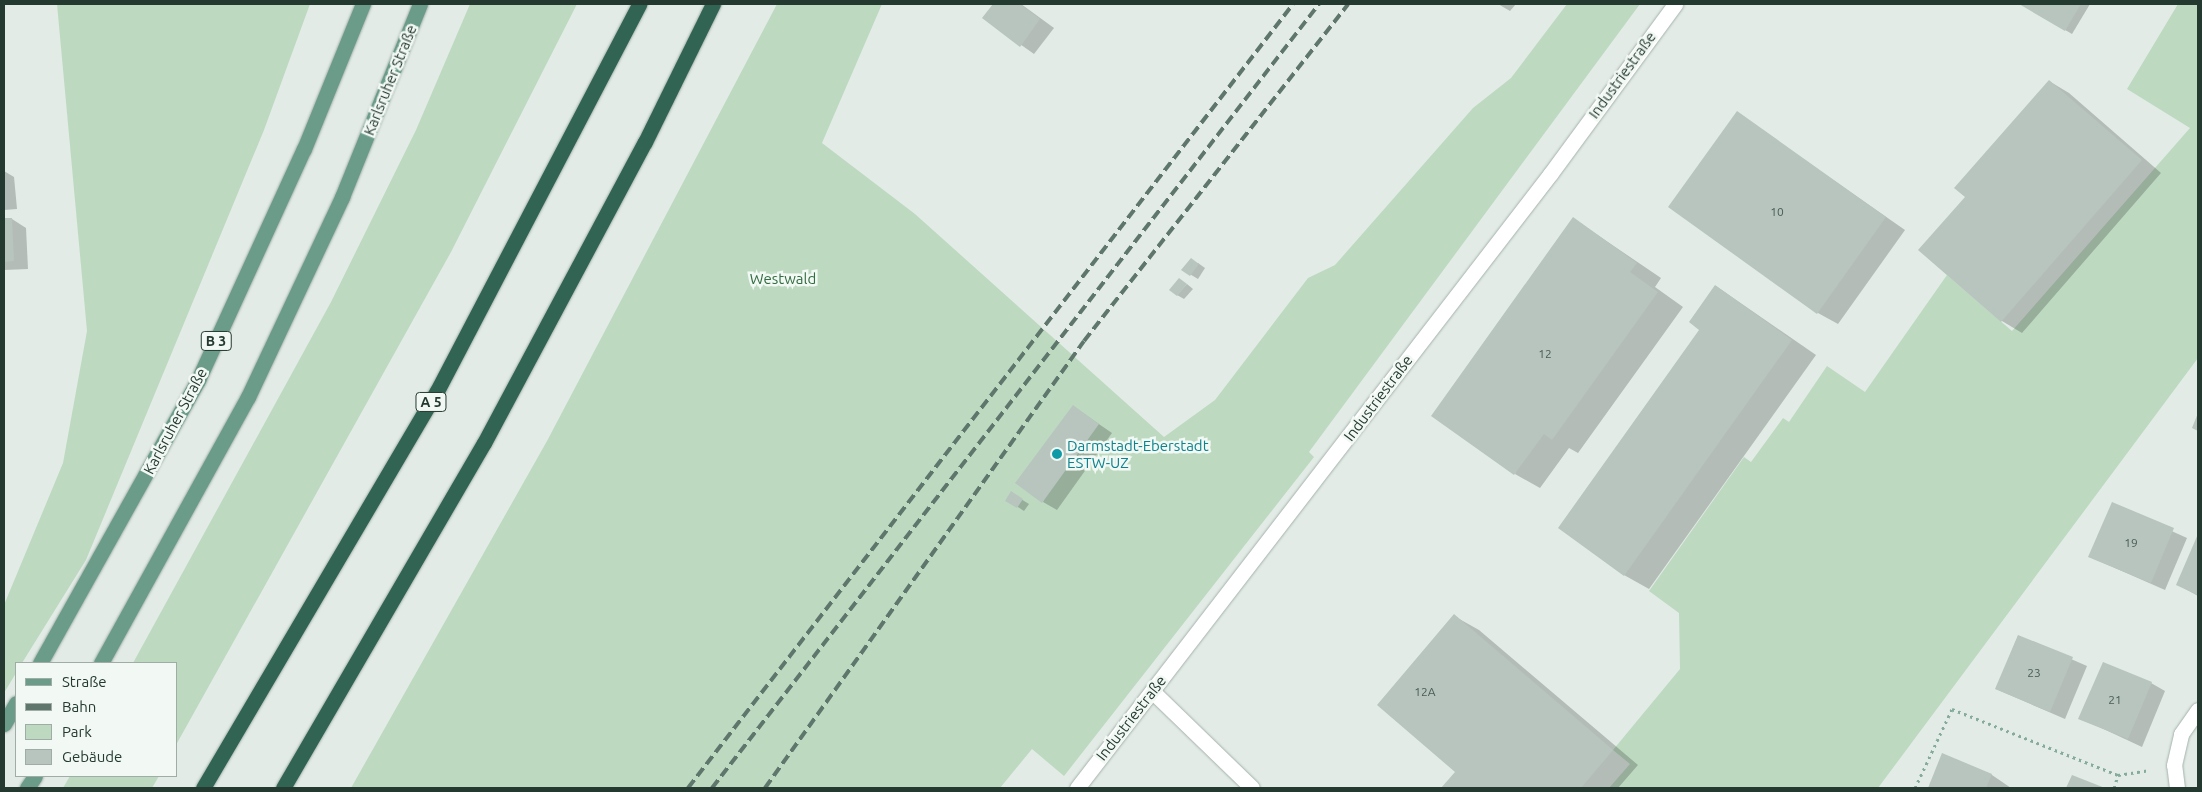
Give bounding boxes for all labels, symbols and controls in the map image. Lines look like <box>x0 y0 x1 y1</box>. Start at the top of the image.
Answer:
street label: Karlsruher Straße <box>360 22 420 138</box>
street label: Industriestraße <box>1584 28 1660 122</box>
house number: 10 <box>1770 205 1784 219</box>
park label: Westwald <box>750 270 816 288</box>
road number: B 3 <box>200 330 232 352</box>
house number: 12 <box>1538 347 1552 361</box>
street label: Industriestraße <box>1340 352 1416 444</box>
street label: Karlsruher Straße <box>139 365 211 477</box>
road number: A 5 <box>415 391 447 414</box>
place label: Darmstadt-Eberstadt ESTW-UZ <box>1067 436 1209 471</box>
marker: Darmstadt-Eberstadt ESTW-UZ <box>1051 448 1063 460</box>
house number: 19 <box>2124 536 2138 550</box>
legend <box>15 662 178 777</box>
house number: 23 <box>2027 666 2041 680</box>
street label: Industriestraße <box>1092 672 1170 764</box>
text: Straße <box>62 673 106 690</box>
house number: 12A <box>1414 685 1436 699</box>
house number: 21 <box>2108 693 2122 707</box>
text: Bahn <box>62 698 96 715</box>
text: Park <box>62 723 92 740</box>
text: Gebäude <box>62 748 122 765</box>

